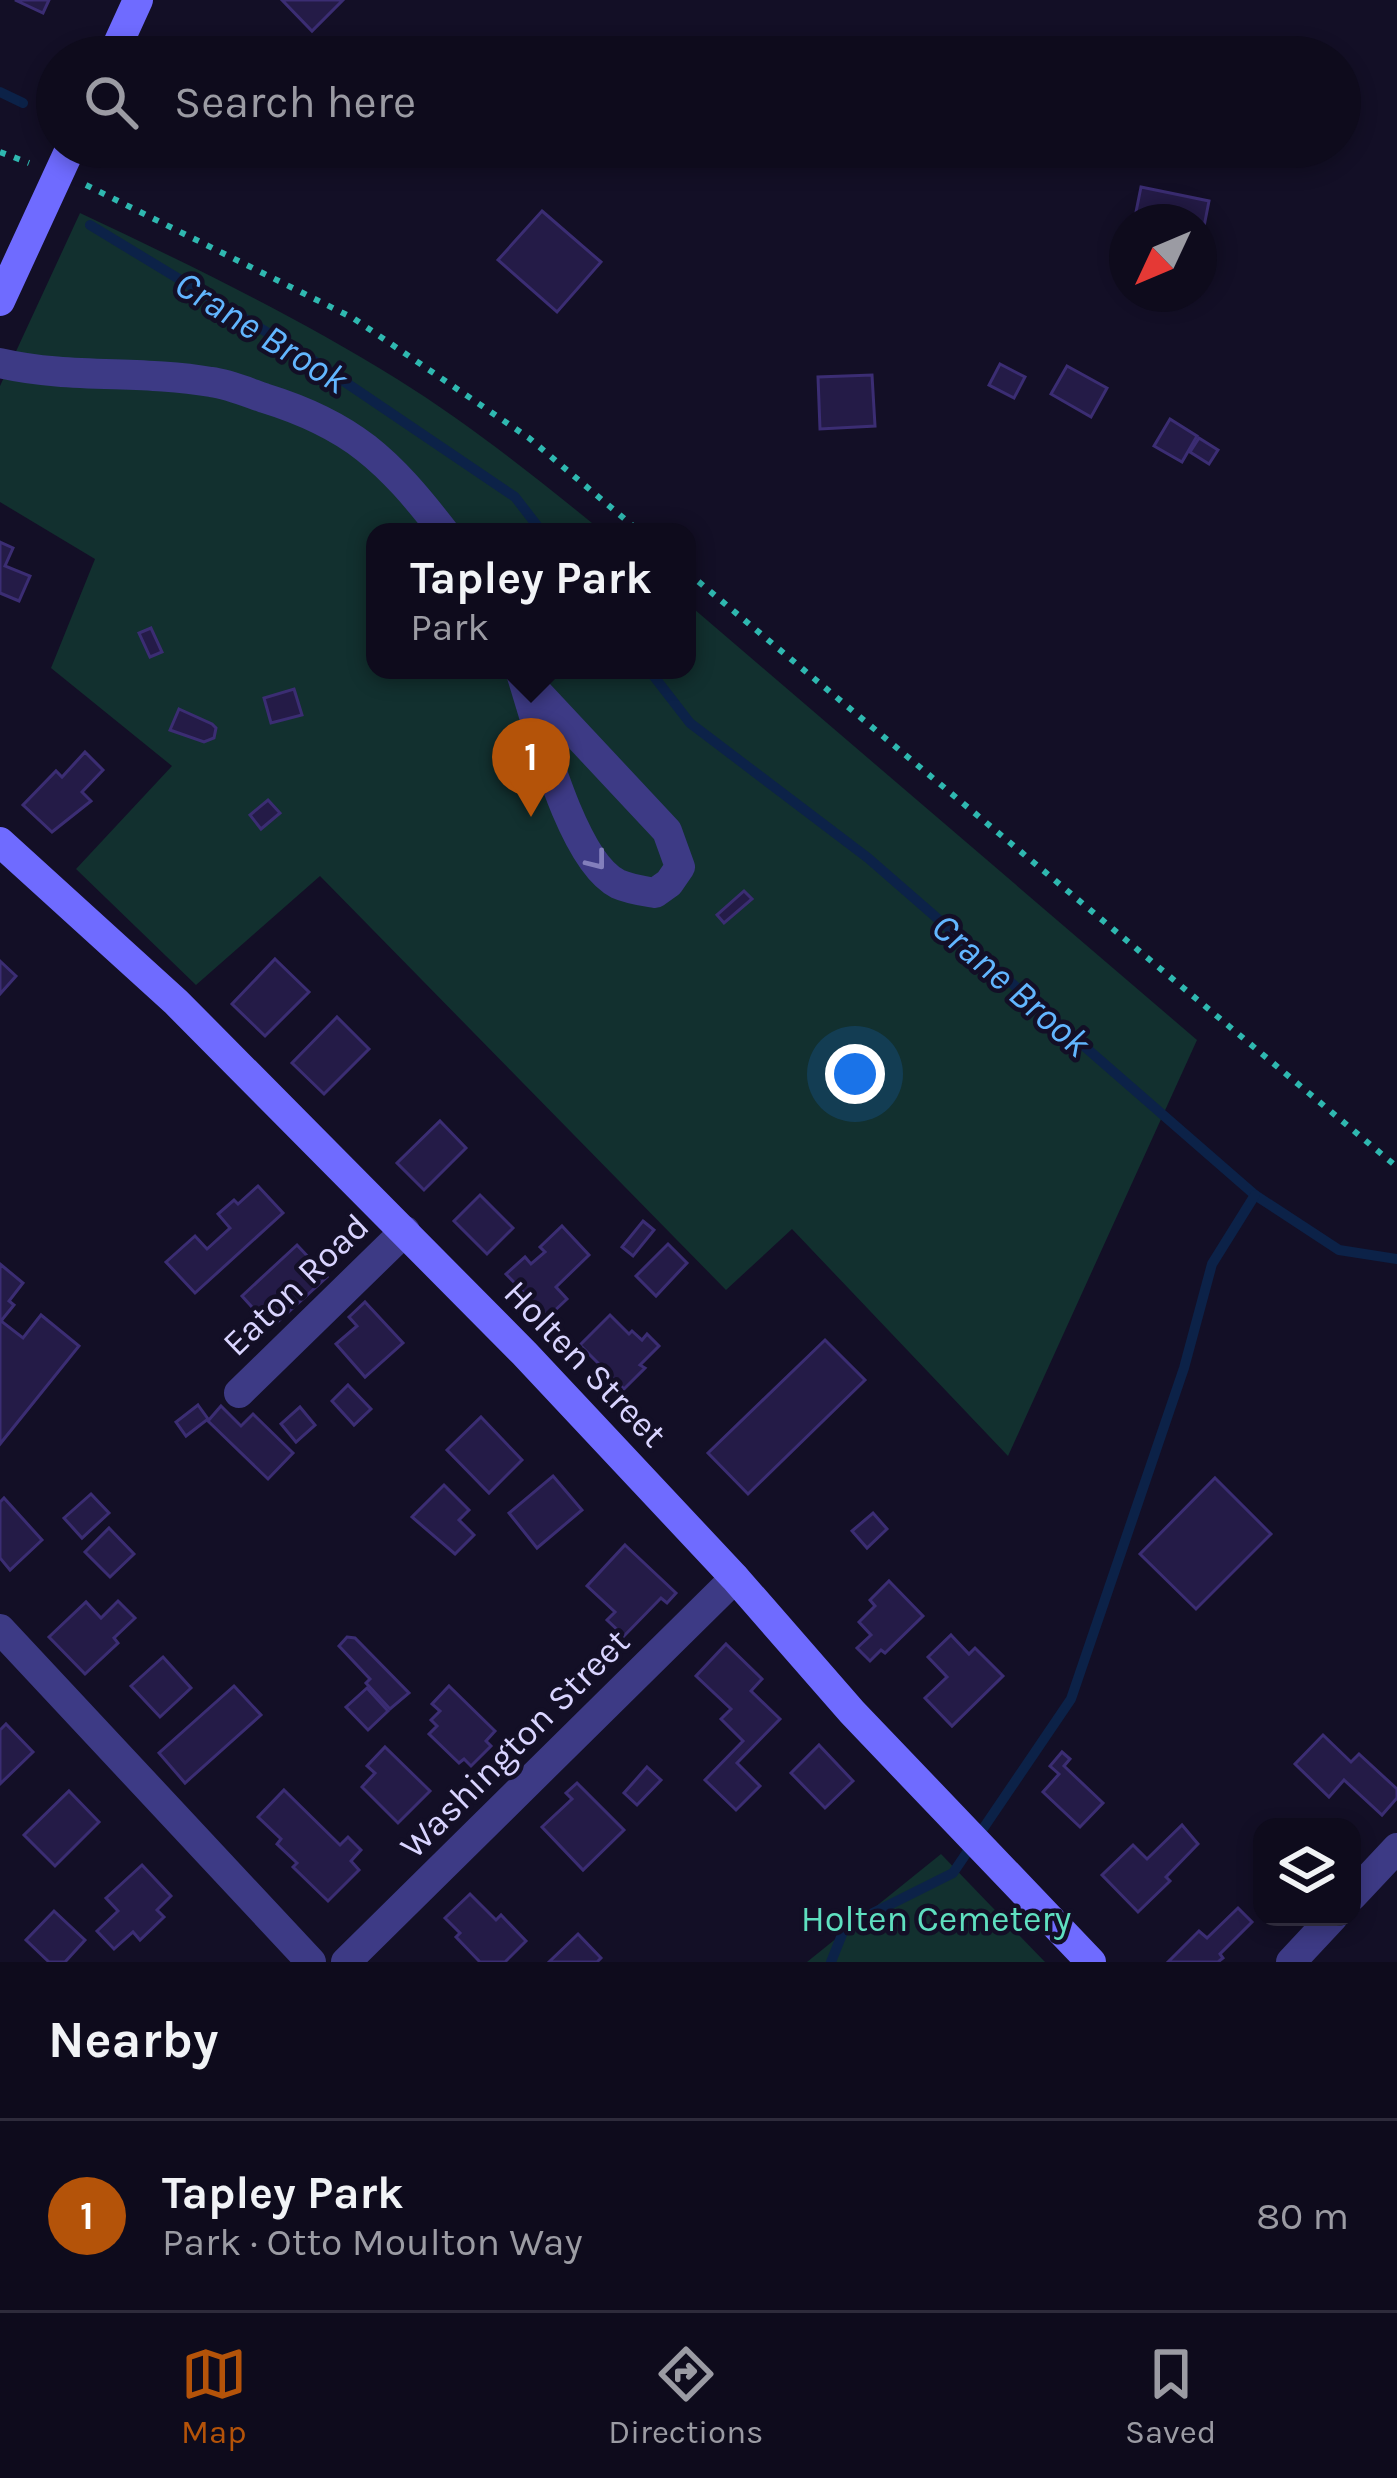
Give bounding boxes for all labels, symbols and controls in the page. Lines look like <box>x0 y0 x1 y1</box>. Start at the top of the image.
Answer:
search box <box>36 36 1361 168</box>
icon: search <box>78 69 144 135</box>
text: Search here <box>174 76 416 128</box>
north arrow <box>1109 204 1217 312</box>
water label: Crane Brook <box>166 261 358 404</box>
popup <box>366 523 696 679</box>
text: Tapley Park <box>410 552 652 604</box>
text: Park <box>410 604 489 650</box>
pin: 1 <box>492 718 570 817</box>
one-way arrow <box>582 847 604 869</box>
water label: Crane Brook <box>922 903 1101 1067</box>
your location <box>825 1044 885 1104</box>
street label: Eaton Road <box>214 1205 377 1365</box>
street label: Holten Street <box>496 1272 675 1456</box>
street label: Washington Street <box>391 1620 638 1867</box>
map controls <box>1253 1818 1361 1926</box>
button: layers <box>1253 1818 1361 1926</box>
park label: Holten Cemetery <box>801 1898 1072 1940</box>
text: Nearby <box>48 2010 218 2070</box>
text: Tapley Park <box>162 2167 404 2219</box>
text: 1 <box>80 2193 94 2239</box>
text: 80 m <box>1256 2193 1349 2239</box>
text: Park · Otto Moulton Way <box>162 2219 583 2265</box>
tab: Map <box>181 2341 247 2451</box>
tab: Directions <box>608 2341 763 2451</box>
tab: Saved <box>1125 2341 1216 2451</box>

